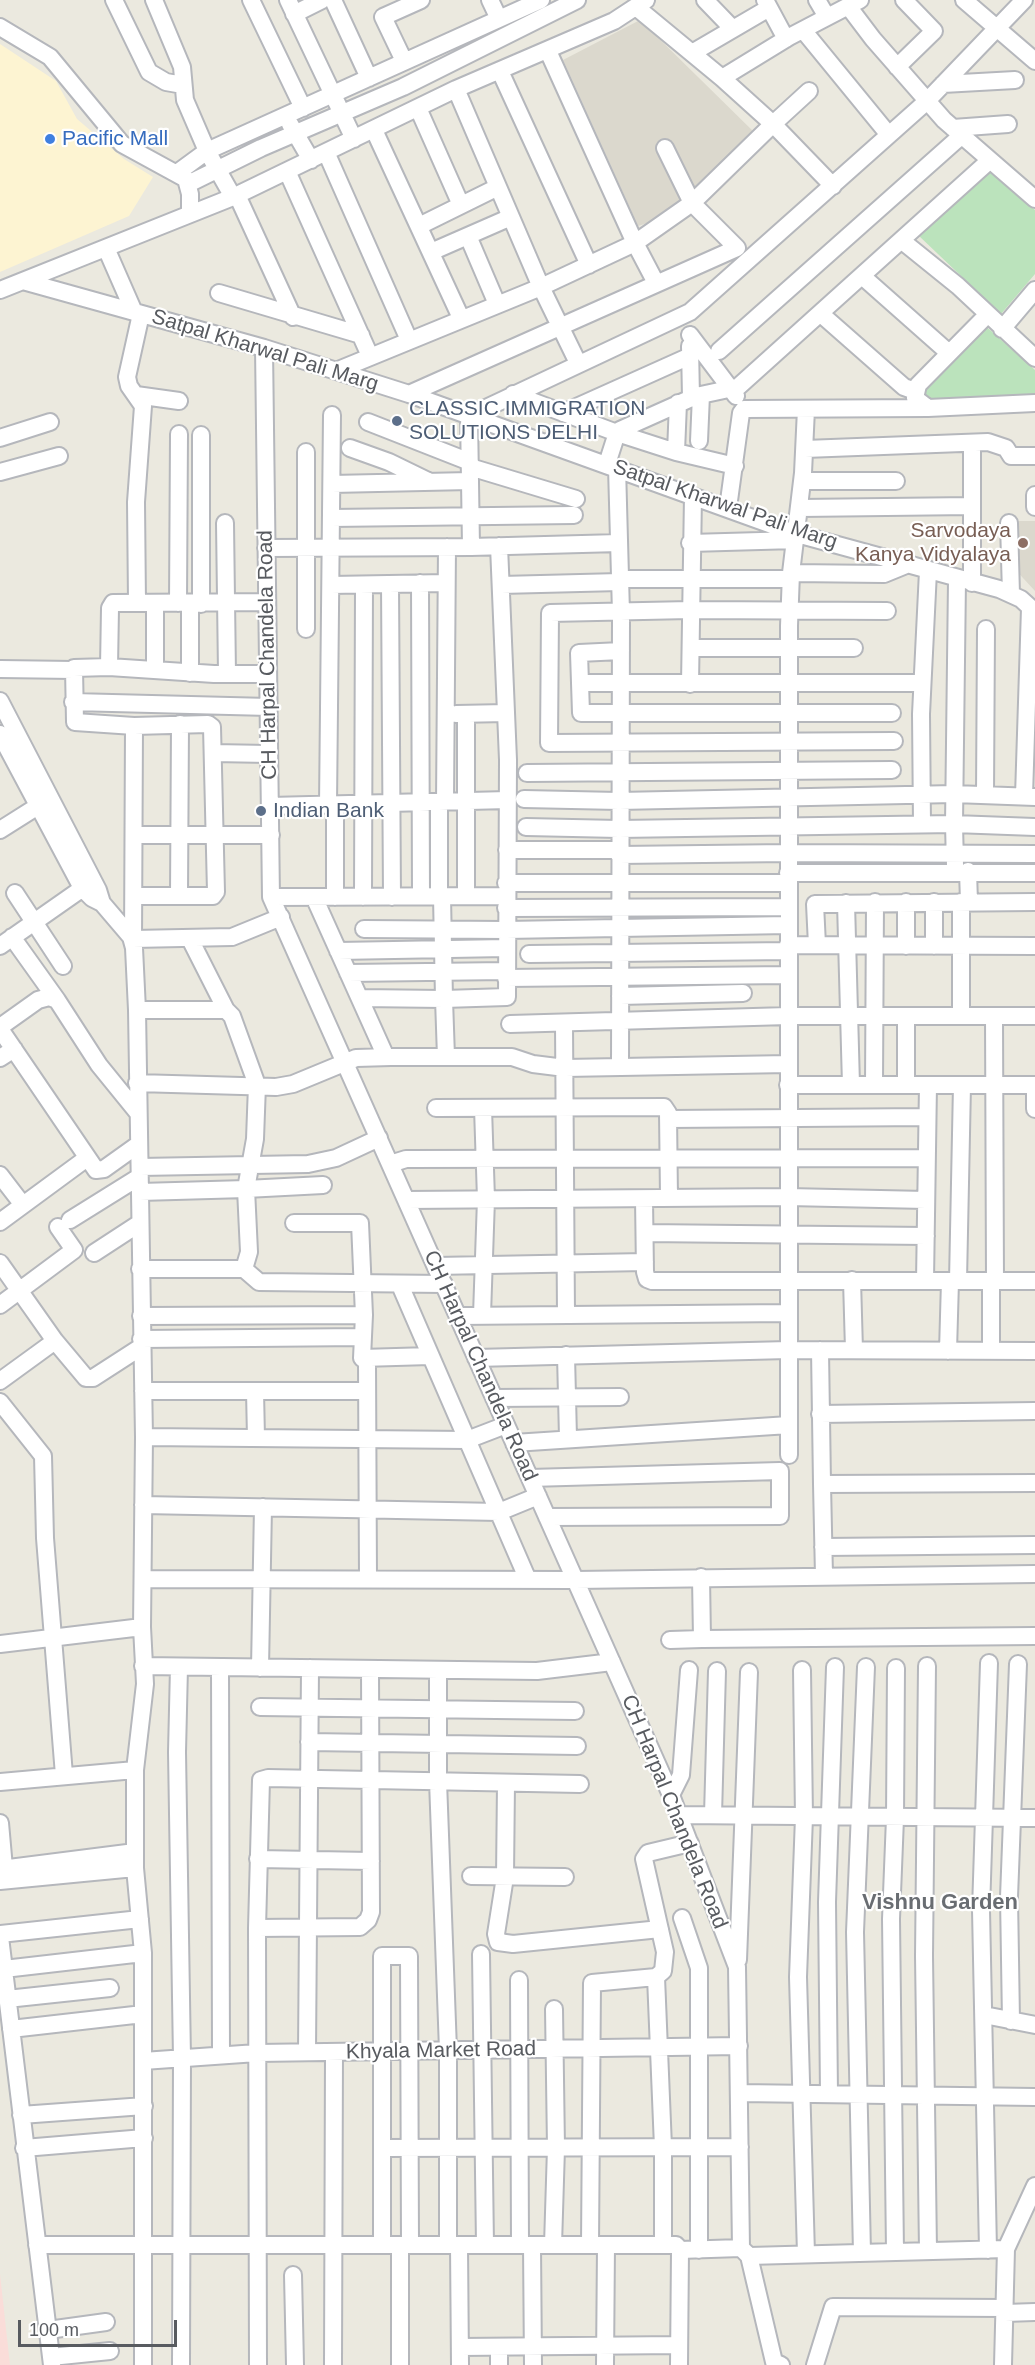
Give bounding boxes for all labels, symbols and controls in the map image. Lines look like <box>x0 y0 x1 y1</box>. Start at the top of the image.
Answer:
place label: Pacific Mall <box>62 126 168 152</box>
marker: Pacific Mall <box>43 132 57 146</box>
street label: Satpal Kharwal Pali Marg <box>149 304 381 398</box>
place label: CLASSIC IMMIGRATION SOLUTIONS DELHI <box>409 396 645 446</box>
marker: CLASSIC IMMIGRATION SOLUTIONS DELHI <box>390 414 404 428</box>
street label: Satpal Kharwal Pali Marg <box>609 455 841 555</box>
place label: Sarvodaya Kanya Vidyalaya <box>855 518 1011 568</box>
street label: CH Harpal Chandela Road <box>253 530 283 780</box>
marker: Sarvodaya Kanya Vidyalaya <box>1016 536 1030 550</box>
place label: Indian Bank <box>273 798 384 824</box>
marker: Indian Bank <box>254 804 268 818</box>
street label: CH Harpal Chandela Road <box>418 1247 542 1485</box>
street label: CH Harpal Chandela Road <box>616 1691 732 1933</box>
district label: Vishnu Garden <box>862 1890 1018 1916</box>
street label: Khyala Market Road <box>346 2037 536 2065</box>
scale bar <box>21 2308 180 2346</box>
text: 100 m <box>29 2320 79 2340</box>

